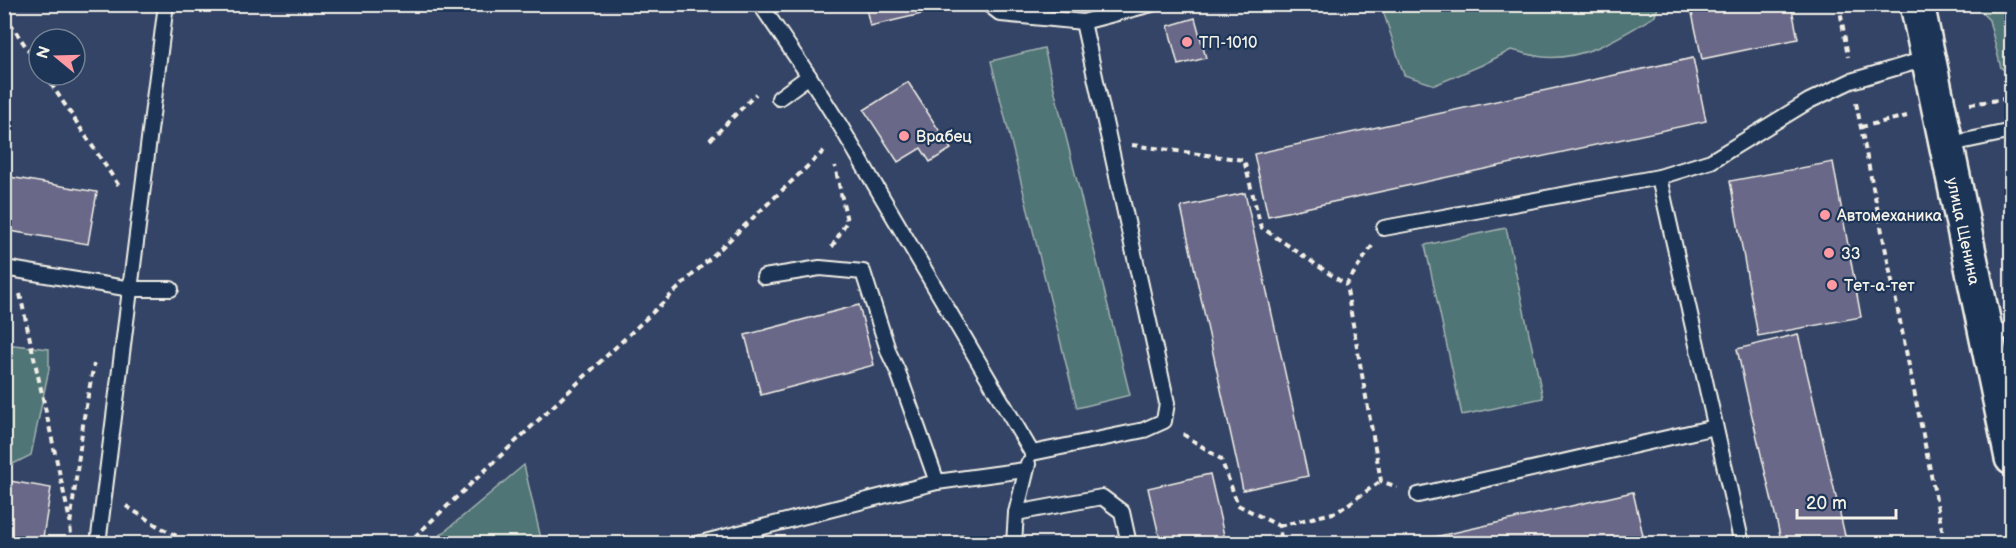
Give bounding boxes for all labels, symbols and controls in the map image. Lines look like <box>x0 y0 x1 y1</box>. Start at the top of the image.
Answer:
north arrow <box>27 27 87 87</box>
place label: ТП-1010 <box>1199 34 1257 53</box>
marker: ТП-1010 <box>1180 35 1194 49</box>
text: N <box>33 44 55 61</box>
place label: Врабец <box>916 128 972 147</box>
marker: Врабец <box>897 129 911 143</box>
street label: улица Щенина <box>1942 176 1983 287</box>
place label: Автомеханика <box>1836 207 1943 226</box>
marker: Автомеханика <box>1818 208 1832 222</box>
place label: 33 <box>1841 245 1861 264</box>
marker: 33 <box>1822 246 1836 260</box>
place label: Тет-а-тет <box>1844 277 1915 296</box>
marker: Тет-а-тет <box>1825 278 1839 292</box>
scale bar <box>1797 482 1896 520</box>
text: 20 m <box>1806 493 1847 514</box>

